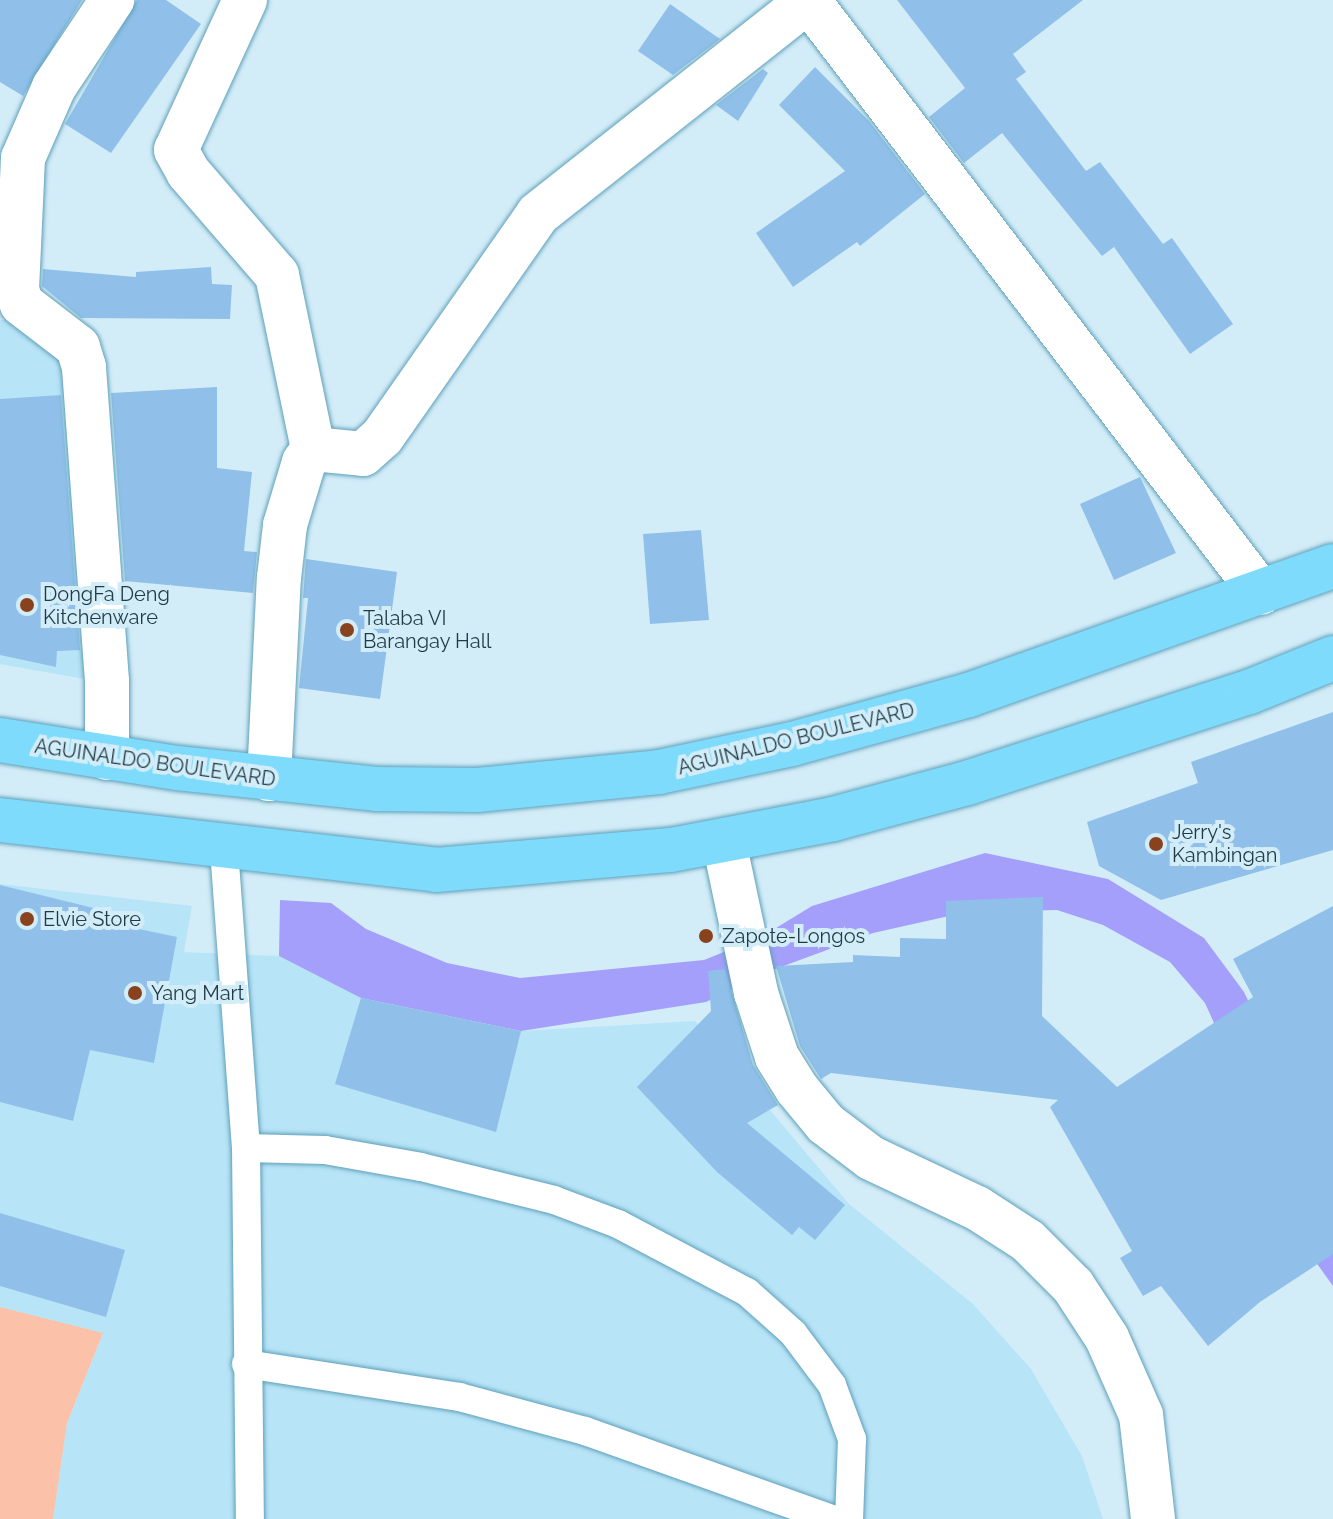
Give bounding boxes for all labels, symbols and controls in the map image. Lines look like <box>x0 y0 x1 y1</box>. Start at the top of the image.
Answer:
place label: DongFa Deng Kitchenware <box>43 582 170 629</box>
marker: DongFa Deng Kitchenware <box>18 596 36 614</box>
place label: Talaba VI Barangay Hall <box>363 606 492 653</box>
marker: Talaba VI Barangay Hall <box>338 621 356 639</box>
street label: AGUINALDO BOULEVARD <box>675 698 917 780</box>
street label: AGUINALDO BOULEVARD <box>33 734 277 792</box>
place label: Jerry's Kambingan <box>1172 820 1277 867</box>
marker: Jerry's Kambingan <box>1147 835 1165 853</box>
place label: Elvie Store <box>43 907 141 931</box>
marker: Elvie Store <box>18 910 36 928</box>
place label: Zapote-Longos <box>722 924 865 948</box>
marker: Zapote-Longos <box>697 927 715 945</box>
place label: Yang Mart <box>151 981 244 1005</box>
marker: Yang Mart <box>126 984 144 1002</box>

